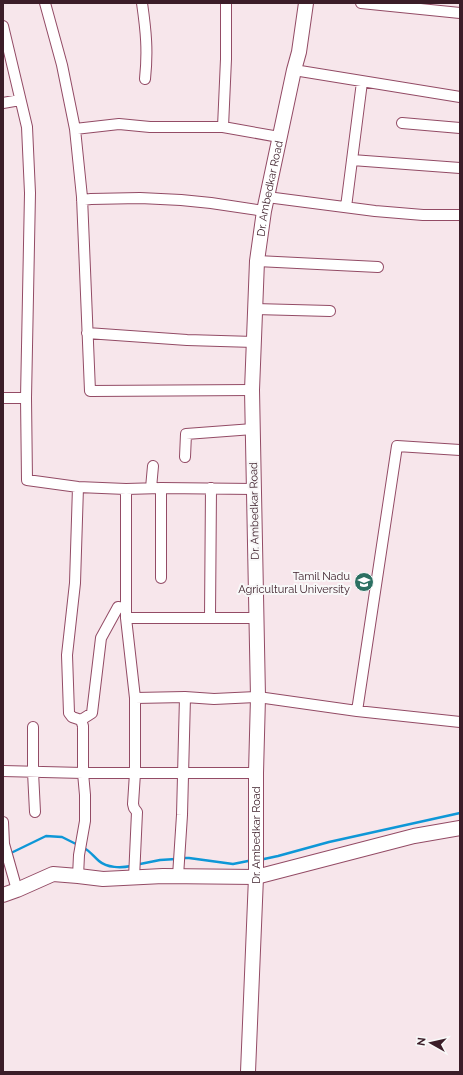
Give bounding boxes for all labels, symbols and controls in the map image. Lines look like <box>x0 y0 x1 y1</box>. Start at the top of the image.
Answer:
street label: Dr. Ambedkar Road <box>255 139 286 237</box>
street label: Dr. Ambedkar Road <box>247 462 262 560</box>
place label: Tamil Nadu Agricultural University <box>238 570 350 596</box>
school or university icon: Tamil Nadu Agricultural University <box>353 571 375 593</box>
street label: Dr. Ambedkar Road <box>250 786 263 884</box>
north arrow <box>411 1023 451 1063</box>
text: N <box>415 1037 429 1047</box>

